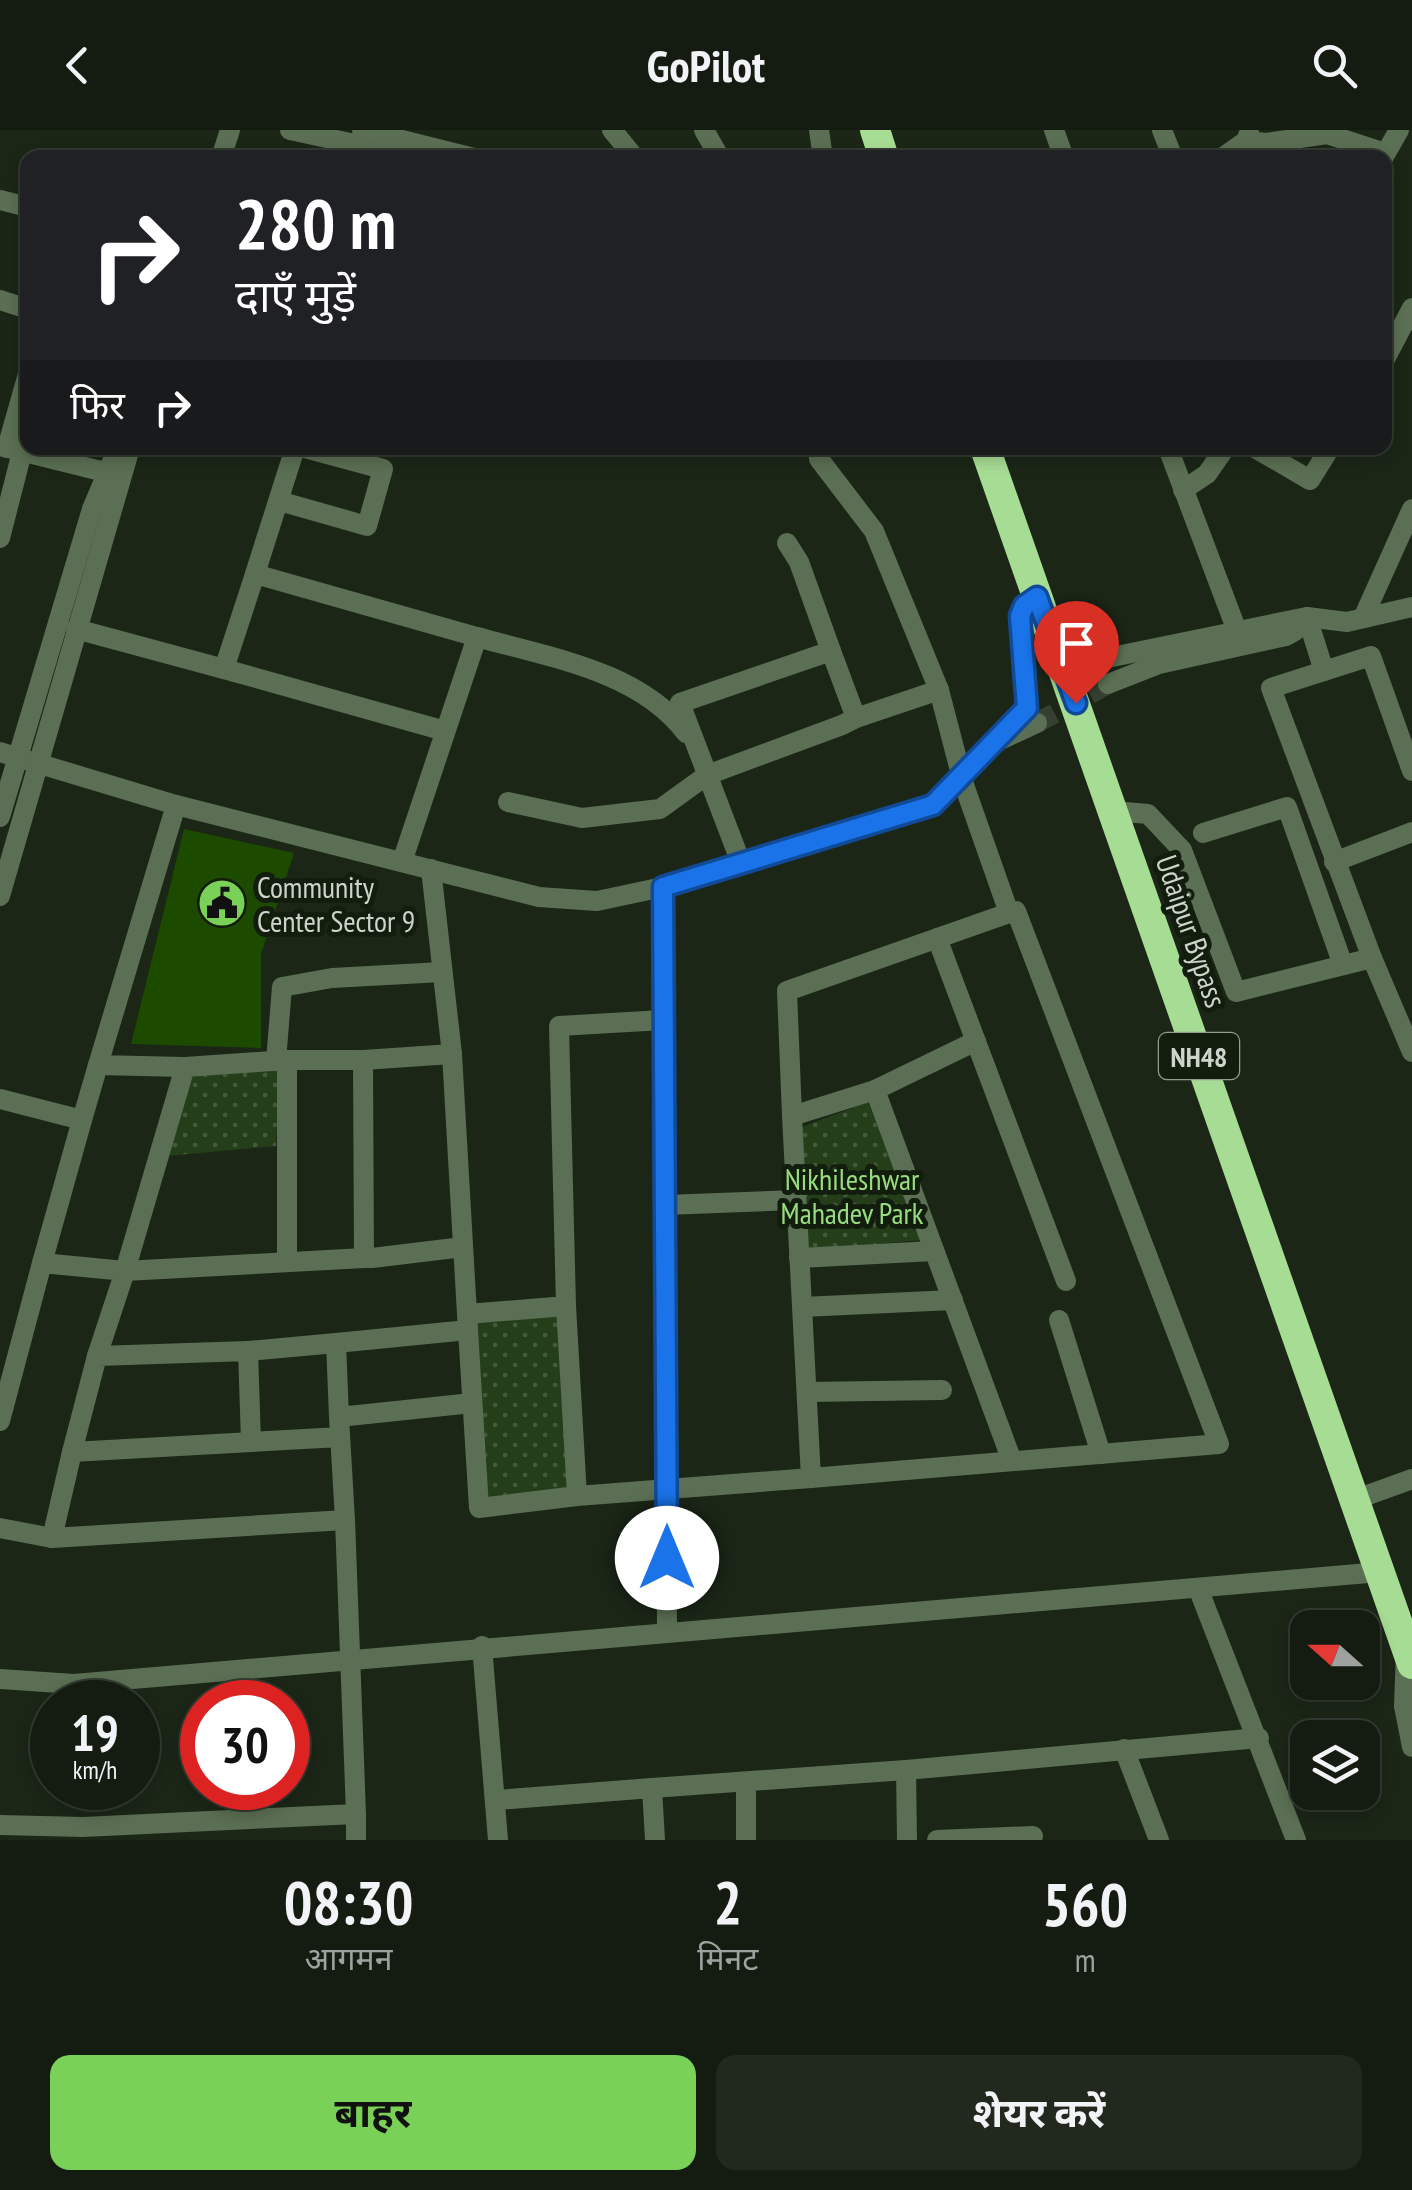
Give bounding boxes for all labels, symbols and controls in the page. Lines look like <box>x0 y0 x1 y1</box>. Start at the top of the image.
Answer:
text: GoPilot <box>647 36 765 94</box>
icon: back <box>50 38 105 93</box>
icon: search <box>1307 38 1362 93</box>
text: 280 m <box>235 178 396 268</box>
icon: right <box>70 190 200 320</box>
text: दाएँ मुड़ें <box>235 266 356 324</box>
text: फिर <box>70 380 125 429</box>
icon: right <box>145 380 200 435</box>
pin <box>1034 601 1119 704</box>
icon: arrive <box>1049 616 1104 671</box>
street label: Udaipur Bypass <box>1148 850 1236 1012</box>
place label: Community Center Sector 9 <box>257 867 415 940</box>
public building icon: Community Center Sector 9 <box>196 877 248 929</box>
road number: NH48 <box>1159 1033 1239 1079</box>
park label: Nikhileshwar Mahadev Park <box>781 1159 924 1232</box>
position arrow <box>615 1506 719 1610</box>
north arrow <box>1290 1610 1380 1700</box>
map controls <box>1290 1610 1380 1810</box>
speed limit sign: 30 <box>180 1680 310 1810</box>
text: 19 <box>71 1700 119 1765</box>
button: layers <box>1290 1720 1380 1810</box>
text: km/h <box>73 1754 117 1786</box>
text: 08:30 <box>284 1863 413 1941</box>
text: 2 <box>714 1863 742 1941</box>
text: 560 <box>1042 1865 1128 1943</box>
text: आगमन <box>305 1937 392 1979</box>
text: मिनट <box>697 1937 759 1979</box>
text: m <box>1075 1939 1096 1981</box>
button: बाहर <box>50 2055 696 2170</box>
button: शेयर करें <box>716 2055 1362 2170</box>

